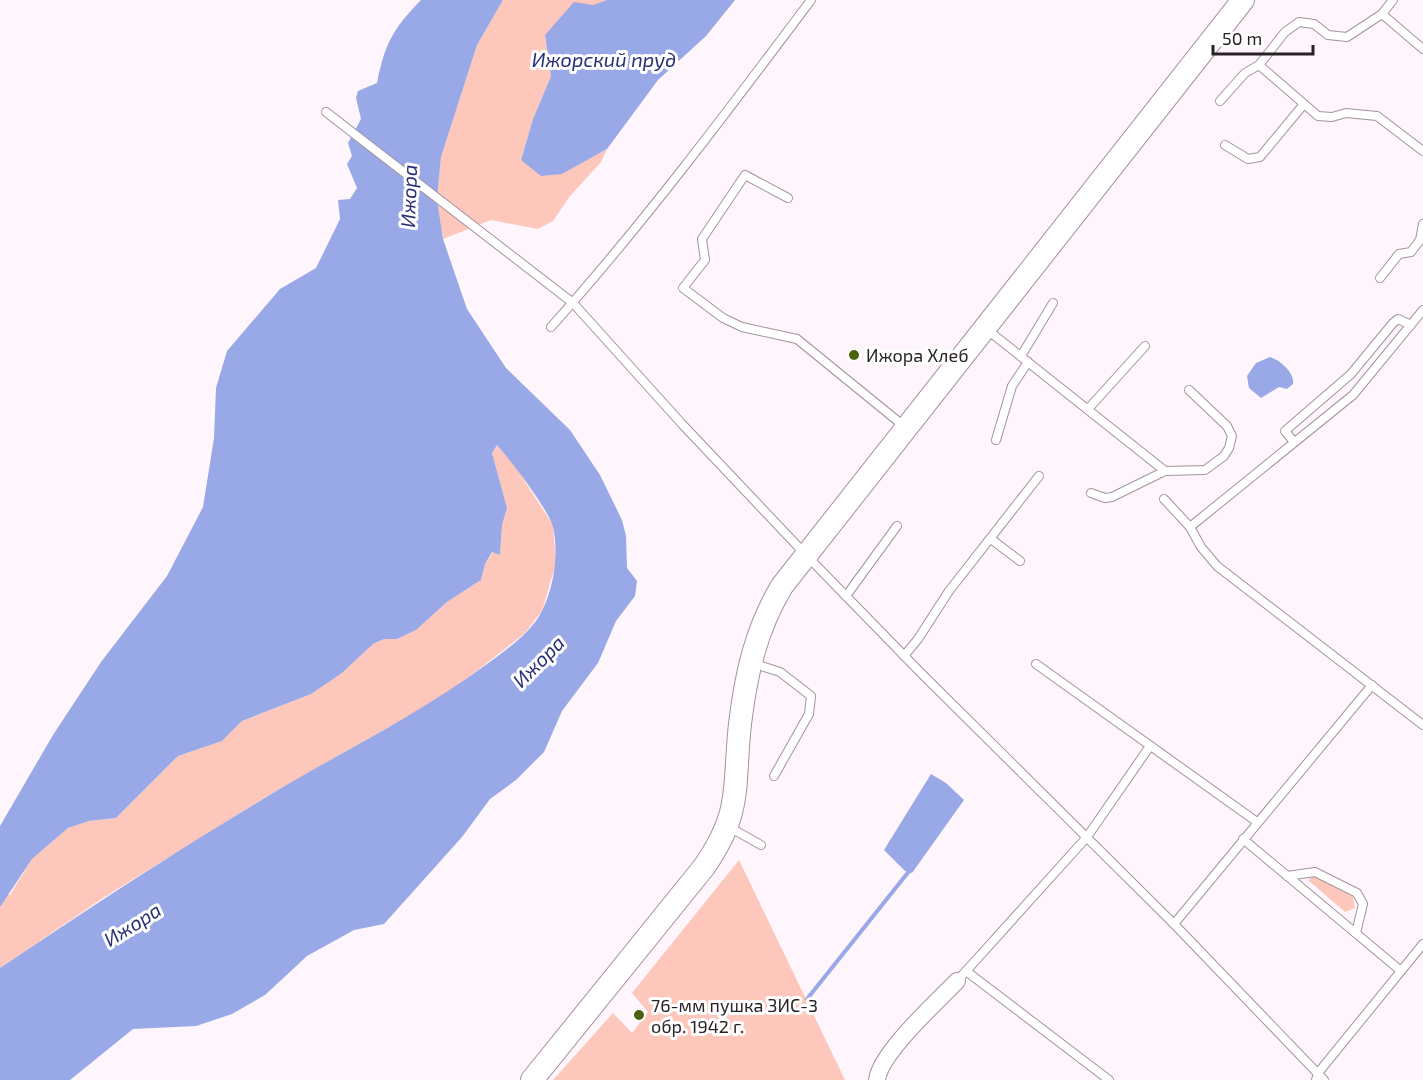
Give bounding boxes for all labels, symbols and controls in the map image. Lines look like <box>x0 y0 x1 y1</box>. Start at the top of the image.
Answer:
scale bar <box>1213 18 1314 56</box>
text: 50 m <box>1222 27 1262 49</box>
water label: Ижорский пруд <box>532 47 676 71</box>
water label: Ижора <box>395 164 421 228</box>
place label: Ижора Хлеб <box>866 344 969 366</box>
marker: Ижора Хлеб <box>847 348 861 362</box>
water label: Ижора <box>507 630 569 692</box>
water label: Ижора <box>99 897 165 951</box>
place label: 76-мм пушка ЗИС-3 обр. 1942 г. <box>651 994 818 1037</box>
marker: 76-мм пушка ЗИС-3 обр. 1942 г. <box>632 1008 646 1022</box>

